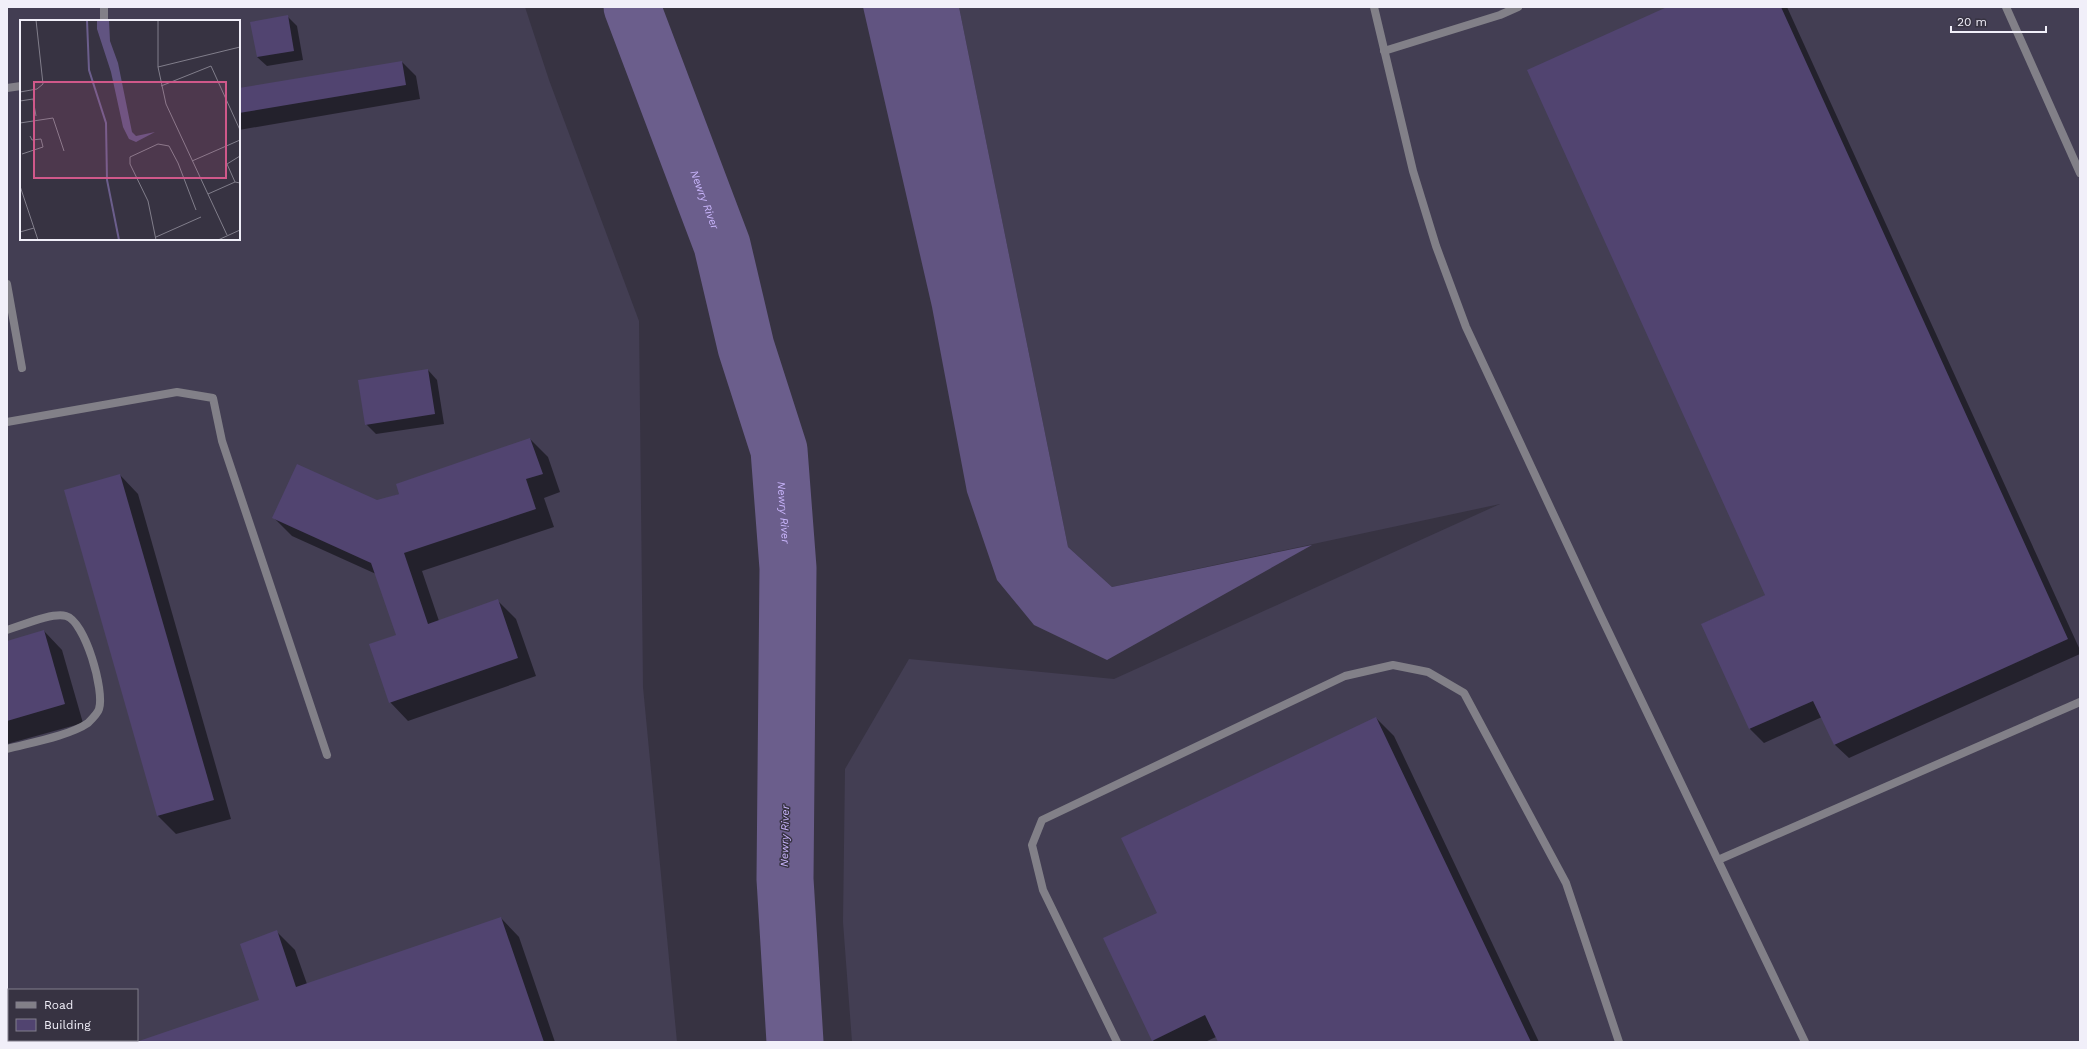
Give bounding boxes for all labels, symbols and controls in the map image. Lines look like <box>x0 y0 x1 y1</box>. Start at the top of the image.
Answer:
scale bar <box>1951 8 2046 34</box>
text: 20 m <box>1957 15 1987 29</box>
inset map <box>20 20 240 240</box>
water label: Newry River <box>688 168 722 232</box>
water label: Newry River <box>775 481 793 545</box>
water label: Newry River <box>778 804 792 867</box>
legend <box>8 989 138 1041</box>
text: Road <box>44 998 73 1012</box>
text: Building <box>44 1018 91 1032</box>

